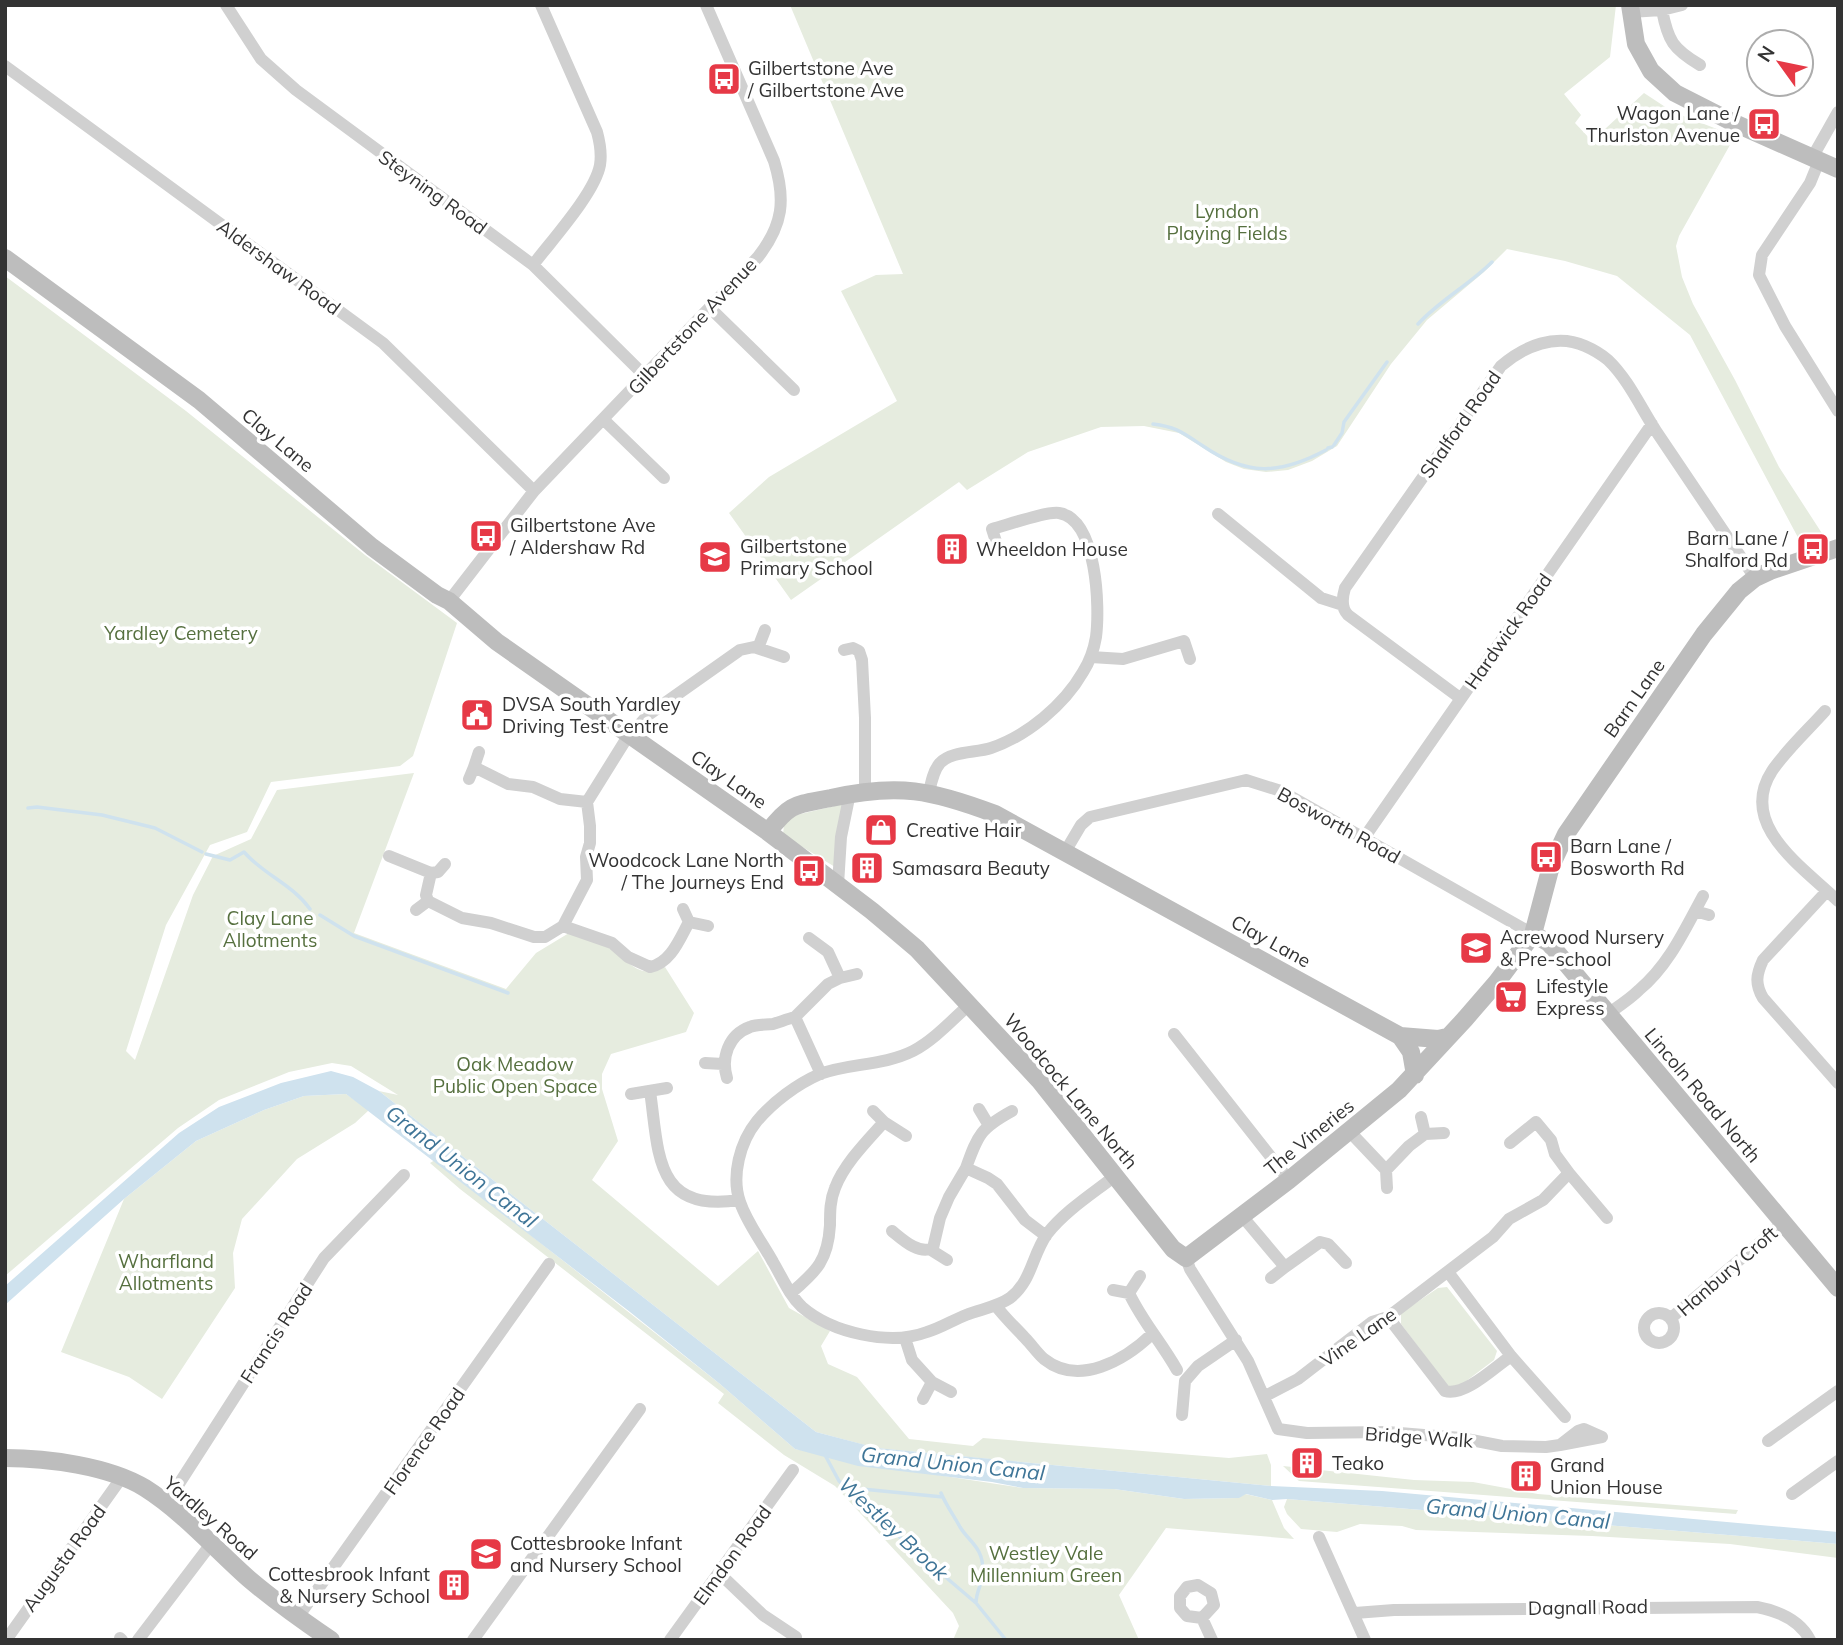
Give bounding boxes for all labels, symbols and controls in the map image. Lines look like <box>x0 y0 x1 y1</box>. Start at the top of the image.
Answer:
north arrow <box>1745 28 1815 98</box>
text: N <box>1752 41 1780 66</box>
place label: Gilbertstone Ave / Gilbertstone Ave <box>747 56 904 102</box>
bus stop icon: Gilbertstone Ave / Gilbertstone Ave <box>705 60 743 98</box>
place label: Wagon Lane / Thurlston Avenue <box>1586 101 1741 147</box>
bus stop icon: Wagon Lane / Thurlston Avenue <box>1745 105 1783 143</box>
street label: Steyning Road <box>374 145 492 239</box>
park label: Lyndon Playing Fields <box>1166 199 1288 245</box>
street label: Aldershaw Road <box>213 214 345 320</box>
street label: Gilbertstone Avenue <box>623 253 761 399</box>
street label: Shalford Road <box>1414 366 1506 482</box>
street label: Clay Lane <box>237 403 319 477</box>
place label: Gilbertstone Ave / Aldershaw Rd <box>509 513 656 559</box>
bus stop icon: Gilbertstone Ave / Aldershaw Rd <box>467 517 505 555</box>
place label: Barn Lane / Shalford Rd <box>1685 526 1789 572</box>
building icon: Wheeldon House <box>933 530 971 568</box>
bus stop icon: Barn Lane / Shalford Rd <box>1794 530 1832 568</box>
place label: Gilbertstone Primary School <box>740 534 873 580</box>
place label: Wheeldon House <box>976 537 1128 561</box>
school or university icon: Gilbertstone Primary School <box>696 538 734 576</box>
street label: Hardwick Road <box>1459 568 1557 694</box>
park label: Yardley Cemetery <box>103 621 258 645</box>
street label: Barn Lane <box>1598 654 1670 742</box>
place label: DVSA South Yardley Driving Test Centre <box>502 692 681 738</box>
public building icon: DVSA South Yardley Driving Test Centre <box>458 696 496 734</box>
street label: Clay Lane <box>686 744 772 814</box>
street label: Bosworth Road <box>1273 781 1405 869</box>
shop icon: Creative Hair <box>862 811 900 849</box>
place label: Creative Hair <box>906 818 1021 842</box>
place label: Barn Lane / Bosworth Rd <box>1570 834 1685 880</box>
bus stop icon: Barn Lane / Bosworth Rd <box>1527 838 1565 876</box>
place label: Woodcock Lane North / The Journeys End <box>588 848 784 894</box>
building icon: Samasara Beauty <box>848 849 886 887</box>
bus stop icon: Woodcock Lane North / The Journeys End <box>790 852 828 890</box>
place label: Samasara Beauty <box>892 856 1050 880</box>
park label: Clay Lane Allotments <box>223 906 317 952</box>
street label: Clay Lane <box>1227 909 1315 973</box>
place label: Acrewood Nursery & Pre-school <box>1500 925 1664 971</box>
school or university icon: Acrewood Nursery & Pre-school <box>1457 929 1495 967</box>
place label: Lifestyle Express <box>1536 974 1608 1020</box>
supermarket icon: Lifestyle Express <box>1492 978 1530 1016</box>
street label: Woodcock Lane North <box>999 1008 1143 1174</box>
street label: Lincoln Road North <box>1640 1023 1766 1167</box>
park label: Oak Meadow Public Open Space <box>433 1052 597 1098</box>
street label: The Vineries <box>1259 1094 1359 1180</box>
water label: Grand Union Canal <box>381 1099 543 1233</box>
street label: Hanbury Croft <box>1672 1221 1782 1321</box>
park label: Wharfland Allotments <box>118 1249 214 1295</box>
street label: Francis Road <box>235 1278 317 1388</box>
street label: Vine Lane <box>1315 1302 1401 1372</box>
street label: Florence Road <box>378 1383 470 1499</box>
street label: Bridge Walk <box>1364 1421 1474 1453</box>
water label: Grand Union Canal <box>860 1440 1046 1486</box>
building icon: Teako <box>1288 1444 1326 1482</box>
place label: Teako <box>1332 1451 1384 1475</box>
place label: Grand Union House <box>1550 1453 1663 1499</box>
building icon: Grand Union House <box>1507 1457 1545 1495</box>
street label: Yardley Road <box>159 1470 263 1565</box>
water label: Westley Brook <box>834 1471 955 1586</box>
water label: Grand Union Canal <box>1425 1492 1611 1534</box>
street label: Augusta Road <box>17 1500 111 1616</box>
street label: Elmdon Road <box>688 1500 776 1610</box>
place label: Cottesbrooke Infant and Nursery School <box>510 1531 682 1577</box>
school or university icon: Cottesbrooke Infant and Nursery School <box>467 1535 505 1573</box>
park label: Westley Vale Millennium Green <box>970 1541 1122 1587</box>
place label: Cottesbrook Infant & Nursery School <box>268 1562 430 1608</box>
building icon: Cottesbrook Infant & Nursery School <box>435 1566 473 1604</box>
street label: Dagnall Road <box>1528 1594 1648 1620</box>

